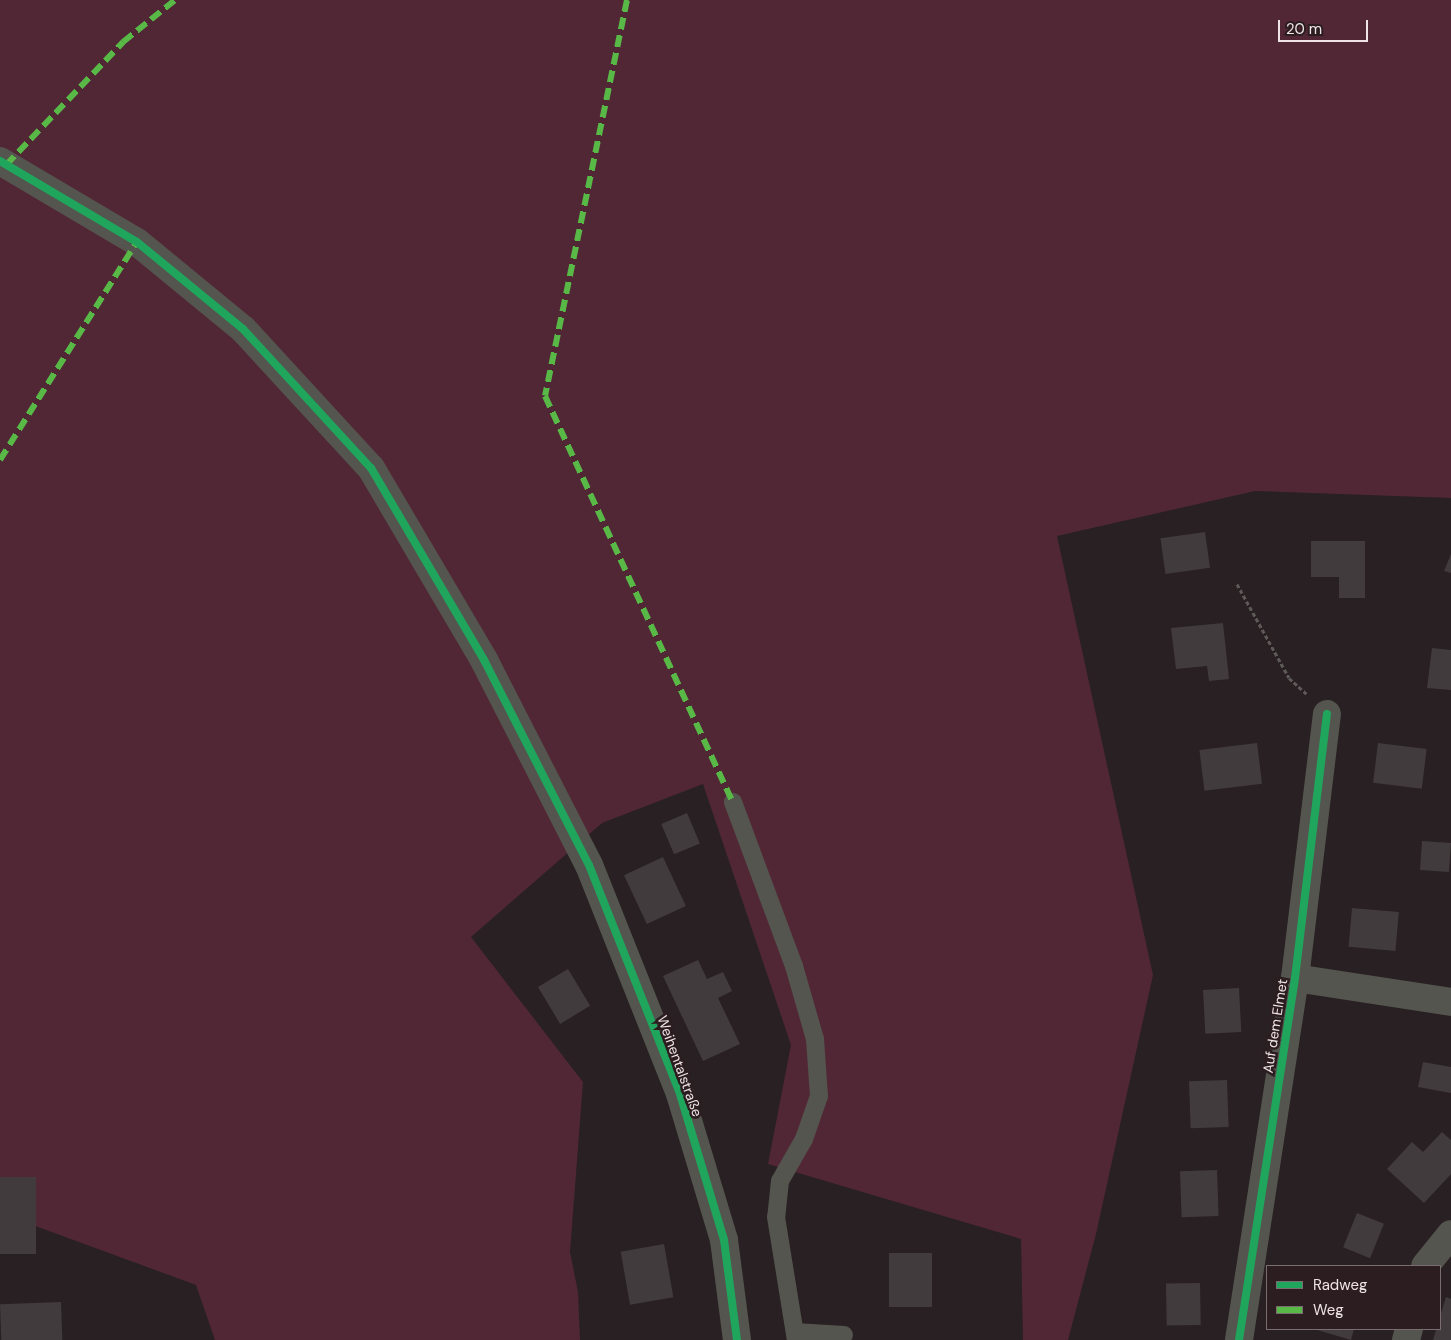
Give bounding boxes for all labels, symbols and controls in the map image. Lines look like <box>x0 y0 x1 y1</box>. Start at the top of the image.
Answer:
scale bar <box>1281 10 1371 42</box>
text: 20 m <box>1286 19 1322 39</box>
street label: Auf dem Elmet <box>1259 978 1291 1074</box>
street label: Weihentalstraße <box>654 1013 706 1119</box>
legend <box>1266 1265 1441 1330</box>
text: Radweg <box>1313 1275 1367 1295</box>
text: Weg <box>1313 1300 1344 1320</box>

